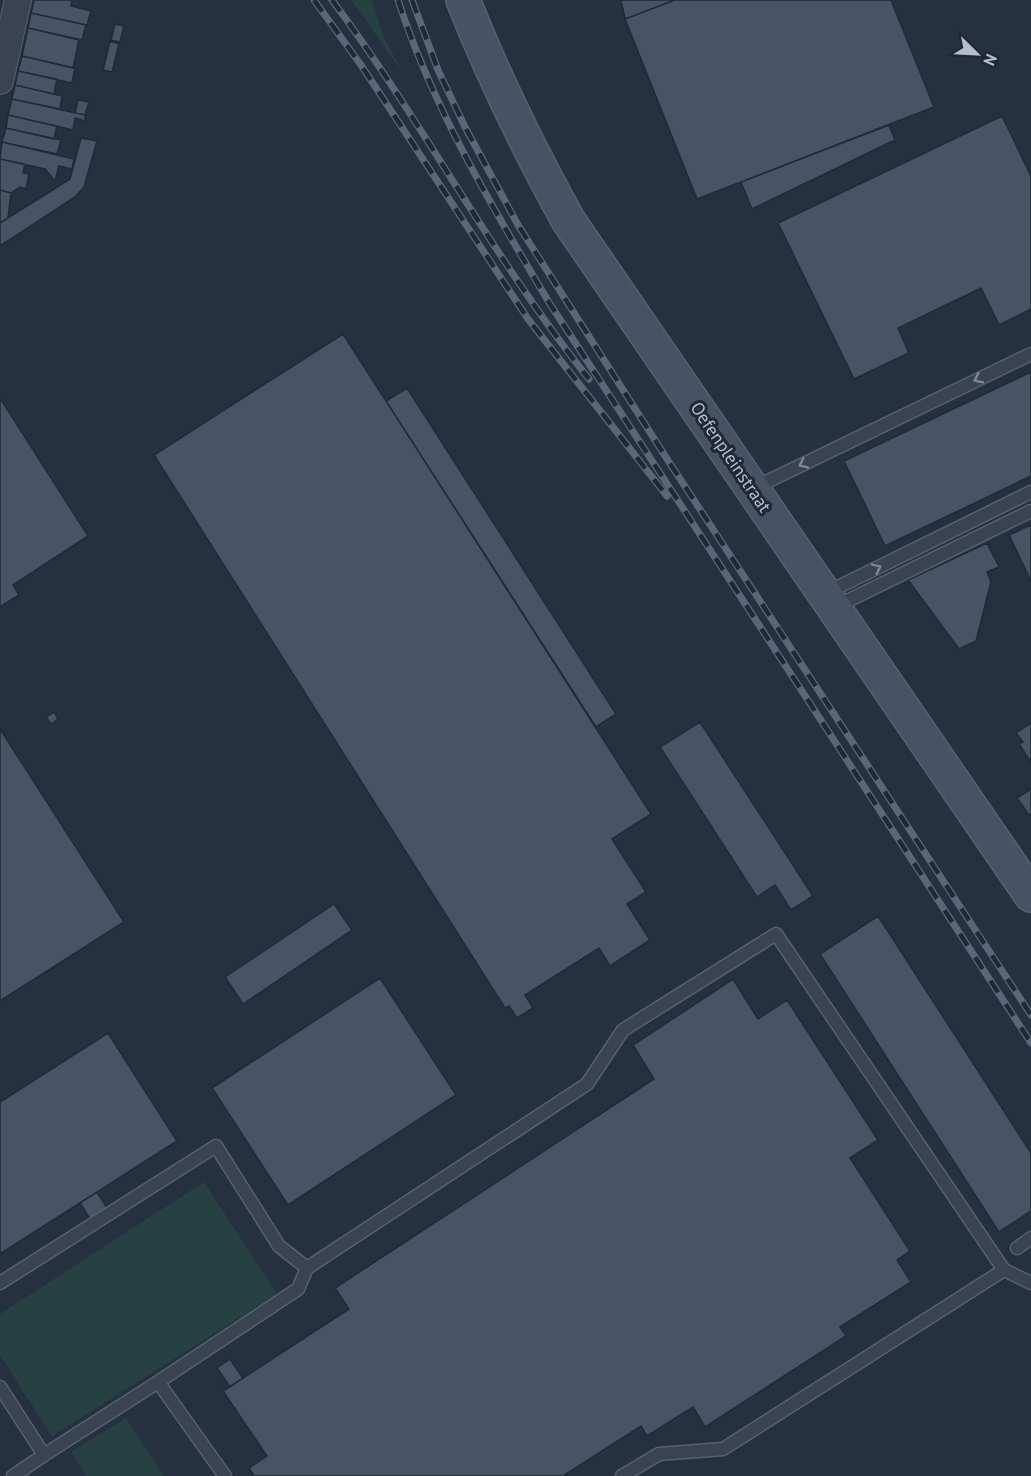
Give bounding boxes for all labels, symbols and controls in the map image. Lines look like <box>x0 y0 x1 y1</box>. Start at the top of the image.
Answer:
north arrow <box>947 24 1007 84</box>
text: N <box>979 51 1002 69</box>
one-way arrow <box>974 372 985 383</box>
street label: Oefenpleinstraat <box>686 397 776 517</box>
one-way arrow <box>798 457 809 469</box>
one-way arrow <box>871 564 881 575</box>

